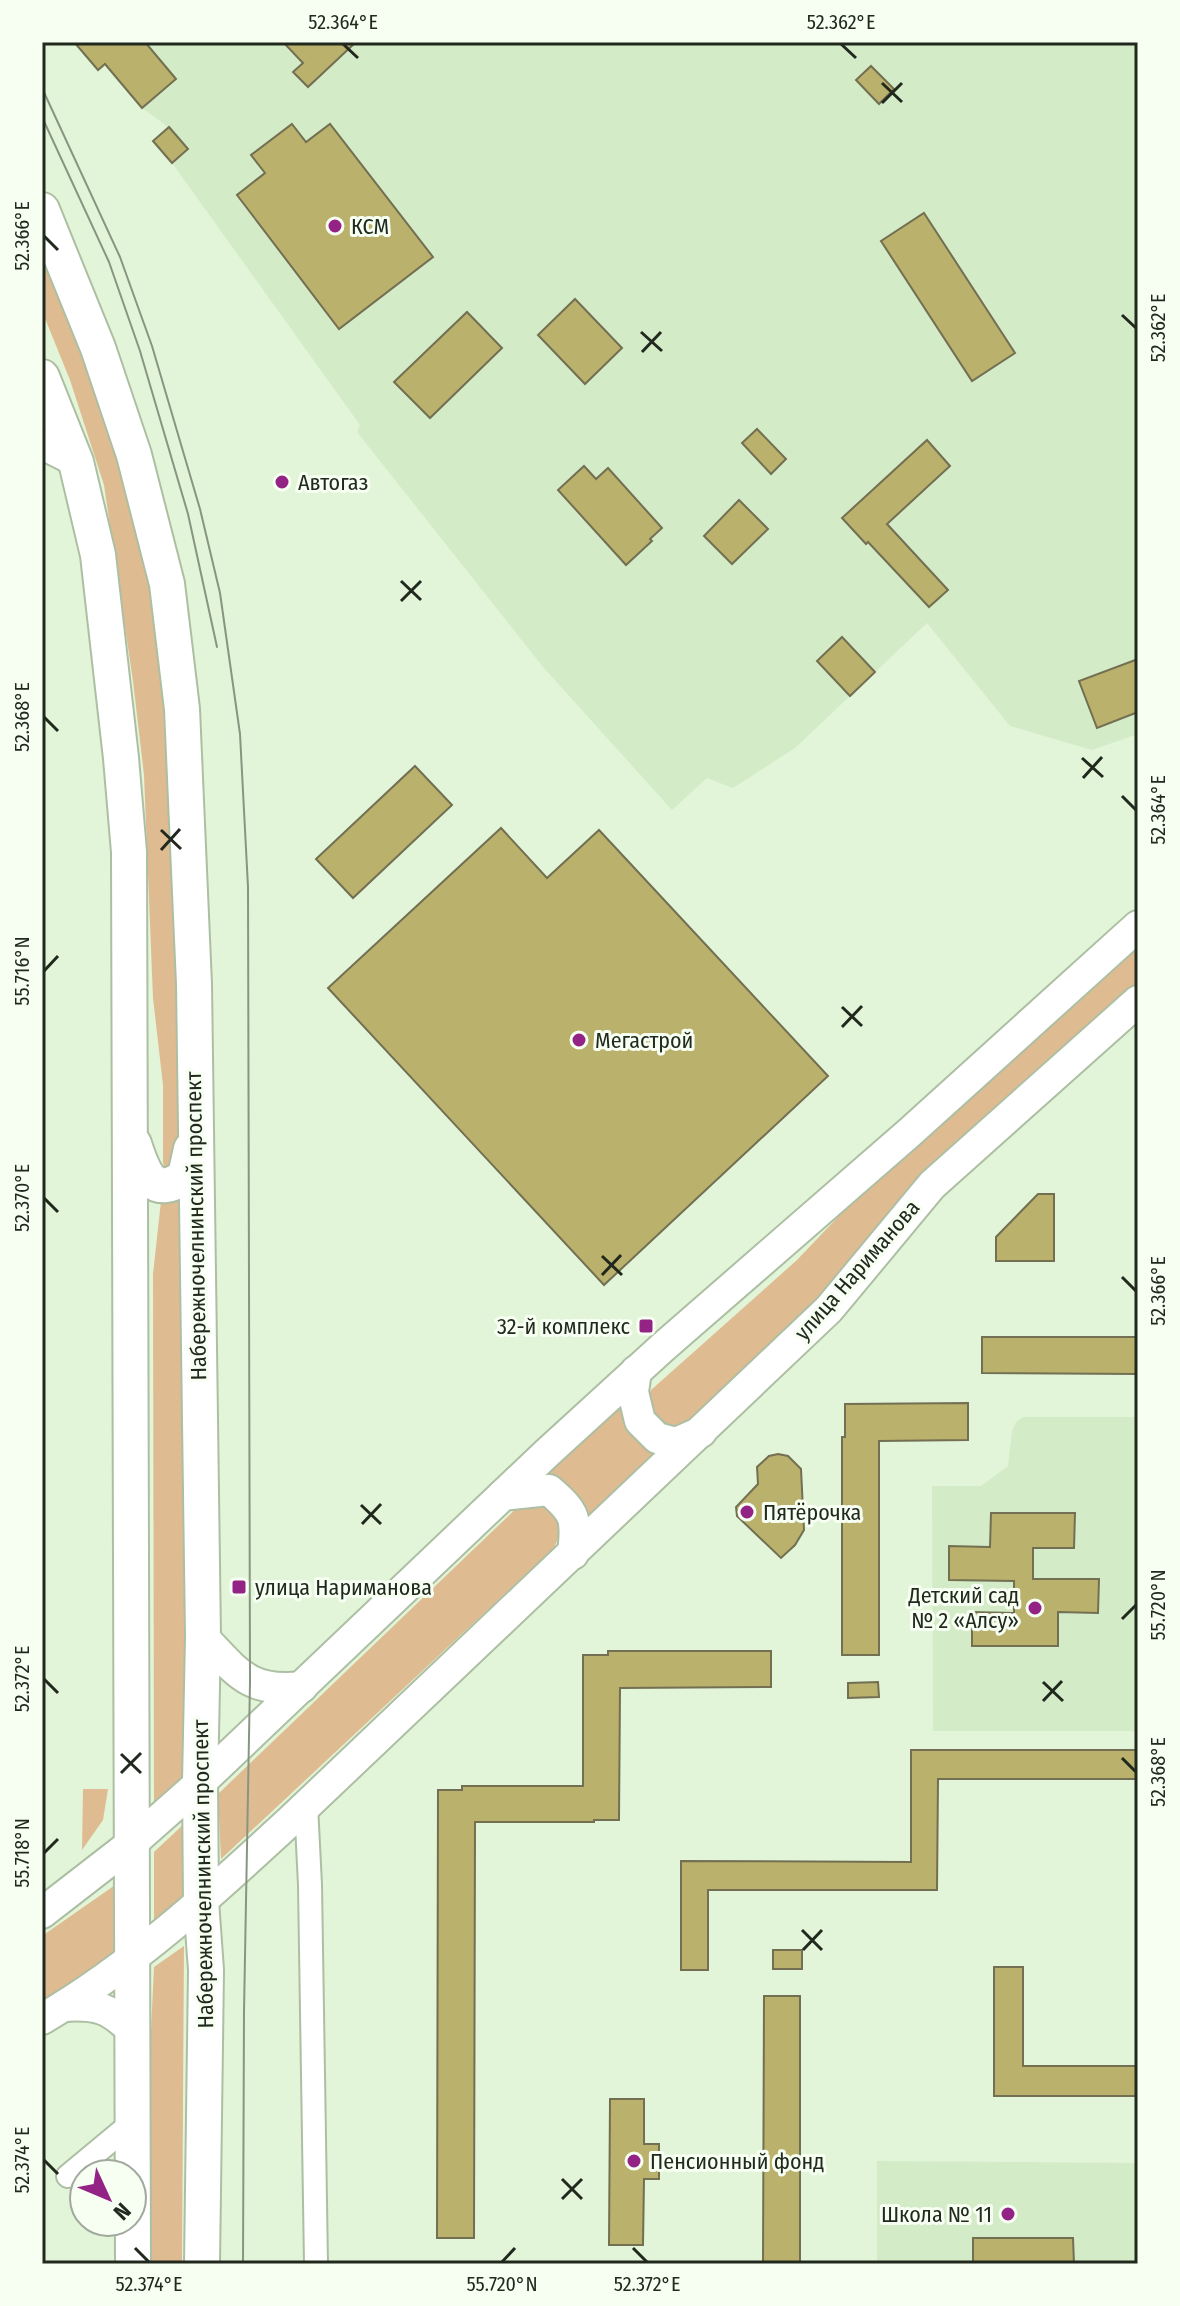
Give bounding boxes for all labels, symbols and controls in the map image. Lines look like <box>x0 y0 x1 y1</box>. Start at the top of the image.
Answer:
text: 52.364°E <box>308 10 378 34</box>
text: 52.362°E <box>807 10 875 34</box>
text: 52.366°E <box>10 201 34 271</box>
place label: КСМ <box>351 213 389 240</box>
marker: КСМ <box>326 217 344 235</box>
text: 52.362°E <box>1146 294 1170 362</box>
place label: Автогаз <box>298 469 368 496</box>
marker: Автогаз <box>273 473 291 491</box>
text: 52.368°E <box>10 682 34 752</box>
text: 52.364°E <box>1146 775 1170 845</box>
text: 55.716°N <box>10 936 34 1006</box>
place label: Мегастрой <box>595 1027 693 1054</box>
marker: Мегастрой <box>570 1031 588 1049</box>
street label: Набережночелнинский проспект <box>180 1071 212 1381</box>
text: 52.370°E <box>10 1164 34 1232</box>
street label: улица Нариманова <box>789 1194 925 1346</box>
text: 52.366°E <box>1146 1256 1170 1326</box>
place label: 32-й комплекс <box>497 1313 631 1340</box>
marker: 32-й комплекс <box>637 1317 655 1335</box>
place label: Пятёрочка <box>763 1499 861 1526</box>
marker: Пятёрочка <box>738 1503 756 1521</box>
text: 55.720°N <box>1146 1569 1170 1641</box>
place label: улица Нариманова <box>255 1574 432 1601</box>
marker: улица Нариманова <box>230 1578 248 1596</box>
place label: Детский сад № 2 «Алсу» <box>907 1582 1019 1634</box>
marker: Детский сад № 2 «Алсу» <box>1026 1599 1044 1617</box>
text: 52.372°E <box>10 1646 34 1712</box>
street label: Набережночелнинский проспект <box>187 1719 219 2029</box>
text: 52.368°E <box>1146 1737 1170 1807</box>
text: 55.718°N <box>10 1818 34 1888</box>
text: 52.374°E <box>10 2126 34 2194</box>
place label: Пенсионный фонд <box>650 2148 824 2175</box>
marker: Пенсионный фонд <box>625 2152 643 2170</box>
north arrow <box>68 2158 148 2238</box>
text: N <box>108 2197 136 2226</box>
place label: Школа № 11 <box>881 2201 992 2228</box>
marker: Школа № 11 <box>999 2205 1017 2223</box>
text: 52.374°E <box>115 2272 183 2296</box>
text: 55.720°N <box>466 2272 538 2296</box>
text: 52.372°E <box>614 2272 680 2296</box>

